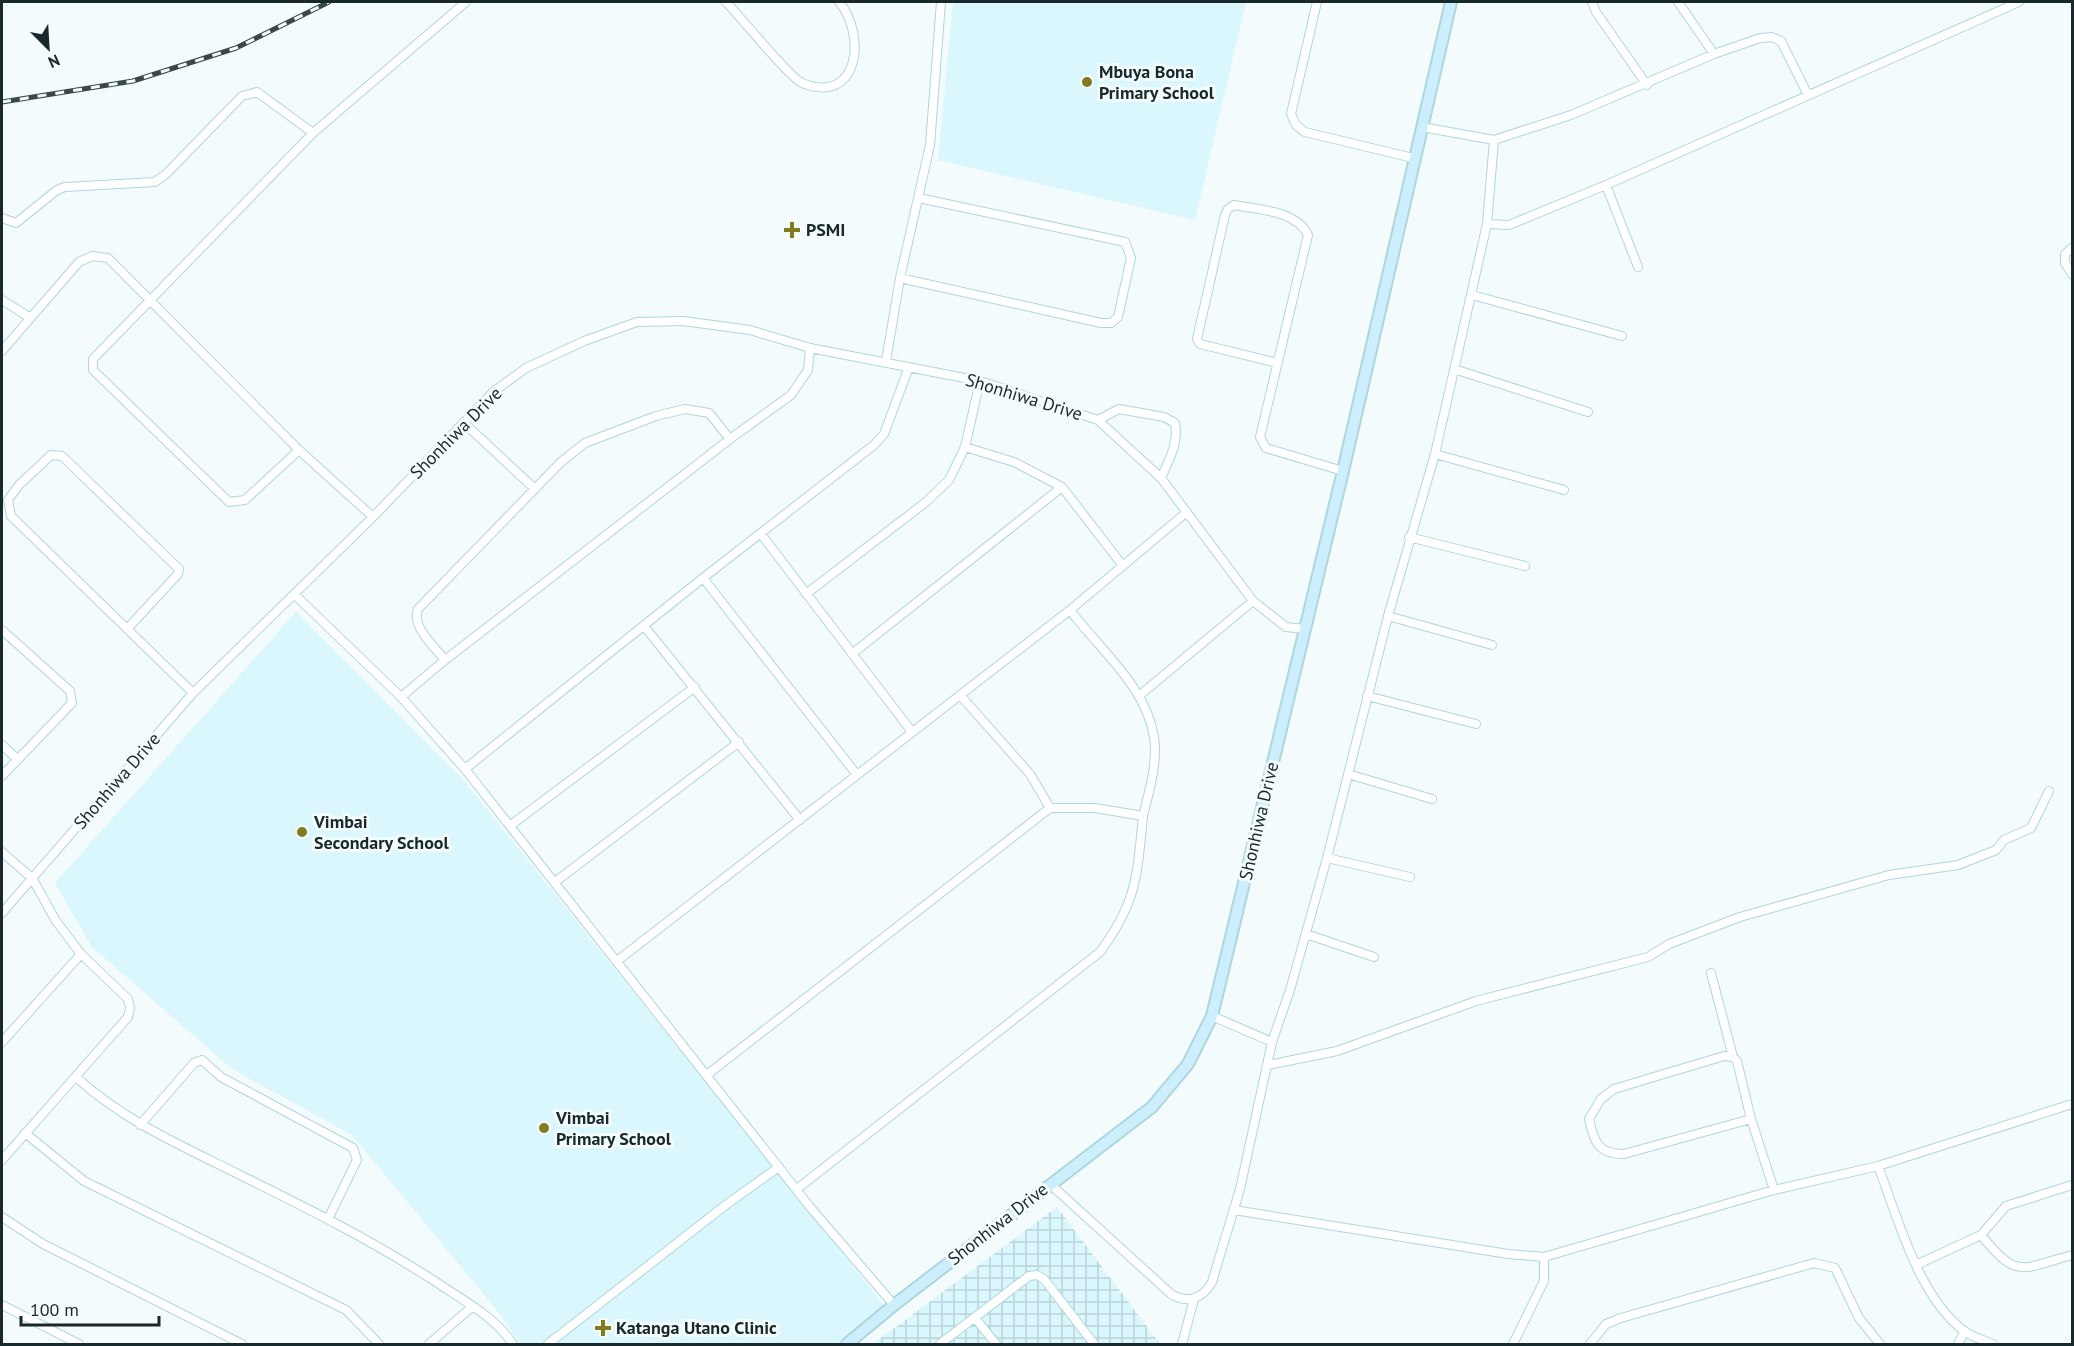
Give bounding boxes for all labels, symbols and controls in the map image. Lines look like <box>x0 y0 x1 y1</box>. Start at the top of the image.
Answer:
north arrow <box>18 18 78 78</box>
text: N <box>45 50 63 73</box>
place label: Mbuya Bona Primary School <box>1099 60 1215 104</box>
marker: Mbuya Bona Primary School <box>1080 75 1094 89</box>
place label: PSMI <box>806 218 845 241</box>
marker: PSMI <box>783 221 801 239</box>
street label: Shonhiwa Drive <box>963 368 1085 425</box>
street label: Shonhiwa Drive <box>405 382 507 484</box>
street label: Shonhiwa Drive <box>68 728 165 834</box>
street label: Shonhiwa Drive <box>1234 759 1283 882</box>
place label: Vimbai Secondary School <box>313 810 449 854</box>
marker: Vimbai Secondary School <box>295 825 309 839</box>
place label: Vimbai Primary School <box>555 1106 672 1150</box>
marker: Vimbai Primary School <box>537 1121 551 1135</box>
street label: Shonhiwa Drive <box>943 1177 1052 1270</box>
scale bar <box>21 1289 159 1327</box>
text: 100 m <box>30 1298 79 1321</box>
place label: Katanga Utano Clinic <box>616 1316 777 1339</box>
marker: Katanga Utano Clinic <box>594 1319 612 1337</box>

